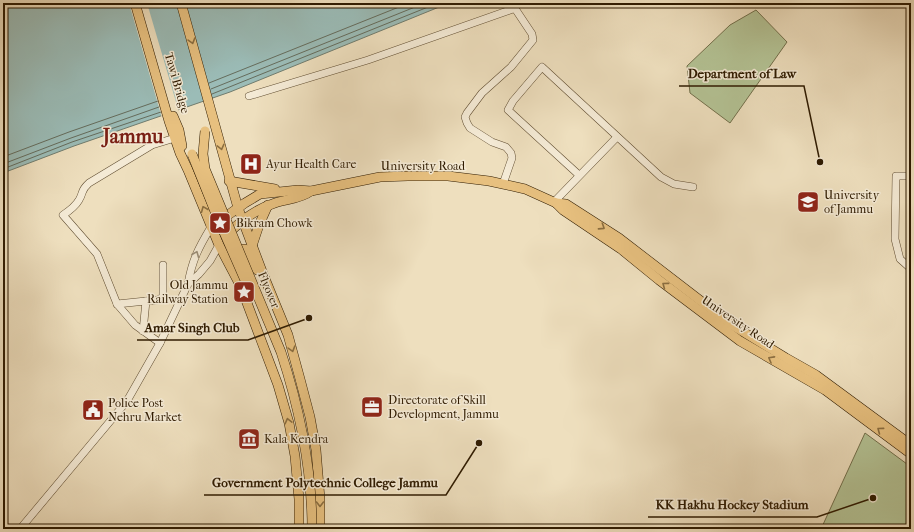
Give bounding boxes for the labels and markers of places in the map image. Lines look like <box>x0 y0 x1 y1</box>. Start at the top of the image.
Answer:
callout: Department of Law <box>679 61 804 86</box>
hospital icon: Ayur Health Care <box>238 151 264 177</box>
place label: Ayur Health Care <box>265 157 356 171</box>
place label: University of Jammu <box>824 188 880 216</box>
school or university icon: University of Jammu <box>795 189 821 215</box>
place icon: Bikram Chowk <box>207 210 233 236</box>
place label: Bikram Chowk <box>236 216 313 230</box>
place label: Old Jammu Railway Station <box>147 278 228 306</box>
place icon: Old Jammu Railway Station <box>231 279 257 305</box>
callout: Amar Singh Club <box>137 315 248 340</box>
place label: Directorate of Skill Development, Jammu <box>388 393 499 421</box>
office icon: Directorate of Skill Development, Jammu <box>359 394 385 420</box>
place label: Police Post Nehru Market <box>108 396 182 424</box>
public building icon: Police Post Nehru Market <box>80 397 106 423</box>
museum icon: Kala Kendra <box>236 426 262 452</box>
place label: Kala Kendra <box>264 432 329 446</box>
callout: Government Polytechnic College Jammu <box>204 470 446 495</box>
callout: KK Hakhu Hockey Stadium <box>648 492 817 517</box>

